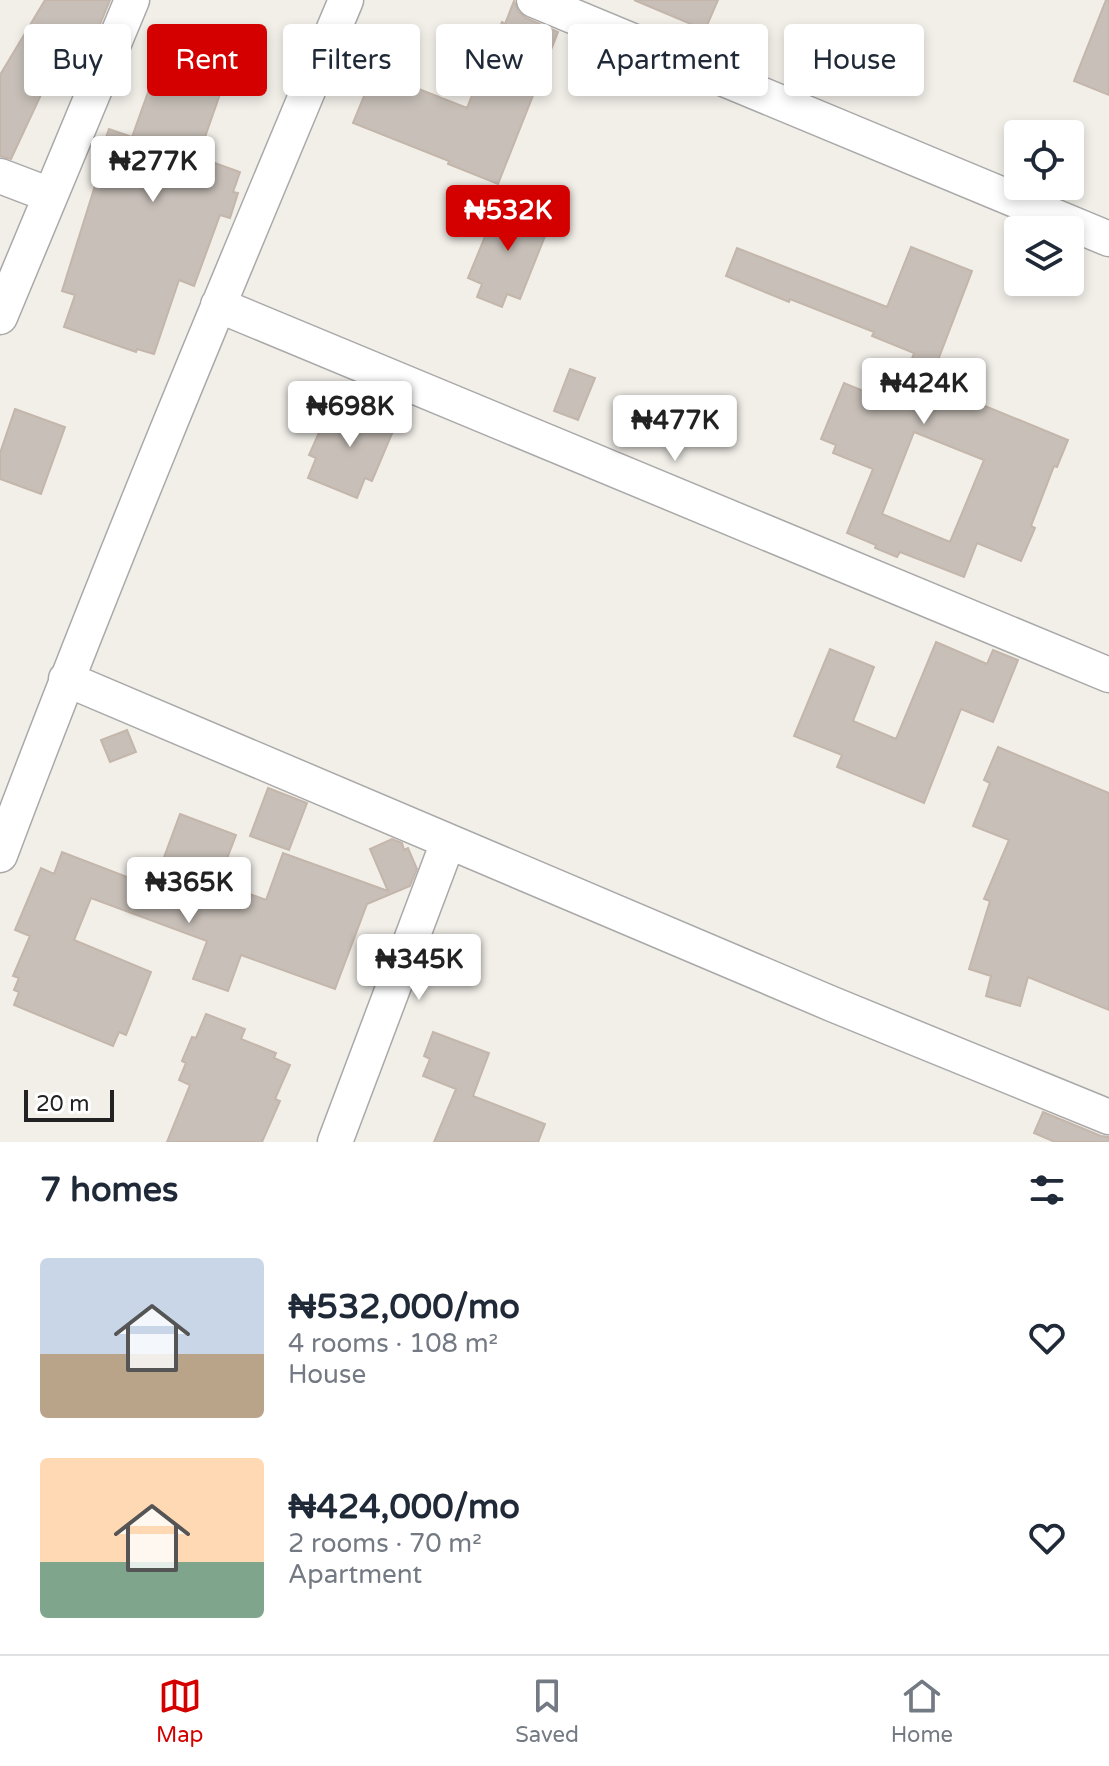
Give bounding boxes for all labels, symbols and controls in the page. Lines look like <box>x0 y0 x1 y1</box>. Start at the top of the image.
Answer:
chip: Buy <box>24 24 131 96</box>
chip: Rent <box>147 24 267 96</box>
chip: Filters <box>283 24 420 96</box>
chip: New <box>436 24 552 96</box>
chip: Apartment <box>568 24 768 96</box>
chip: House <box>784 24 924 96</box>
map controls <box>1004 120 1084 296</box>
button: locate <box>1004 120 1084 200</box>
pin: ₦277K <box>97 136 209 204</box>
text: ₦277K <box>109 146 197 177</box>
pin: ₦532K <box>452 185 564 253</box>
text: ₦532K <box>464 195 552 226</box>
button: layers <box>1004 216 1084 296</box>
pin: ₦424K <box>868 358 980 426</box>
text: ₦424K <box>880 368 968 399</box>
pin: ₦698K <box>294 381 406 449</box>
text: ₦698K <box>306 391 394 422</box>
pin: ₦477K <box>619 395 731 463</box>
text: ₦477K <box>631 405 719 436</box>
pin: ₦365K <box>133 857 245 925</box>
text: ₦365K <box>145 867 233 898</box>
pin: ₦345K <box>363 934 475 1002</box>
text: ₦345K <box>375 944 463 975</box>
scale bar <box>24 1086 114 1122</box>
text: 20 m <box>36 1091 90 1117</box>
icon: filters <box>1025 1168 1069 1212</box>
text: 7 homes <box>40 1170 178 1211</box>
text: ₦532,000/mo <box>288 1287 520 1328</box>
icon: home <box>104 1290 200 1386</box>
icon: heart <box>1025 1316 1069 1360</box>
text: 4 rooms · 108 m² <box>288 1328 498 1359</box>
text: House <box>288 1359 366 1390</box>
text: ₦424,000/mo <box>288 1487 520 1528</box>
icon: home <box>104 1490 200 1586</box>
icon: heart <box>1025 1516 1069 1560</box>
text: 2 rooms · 70 m² <box>288 1528 482 1559</box>
text: Apartment <box>288 1559 422 1590</box>
tab: Map <box>156 1674 203 1748</box>
tab: Saved <box>515 1674 579 1748</box>
tab: Home <box>891 1674 953 1748</box>

